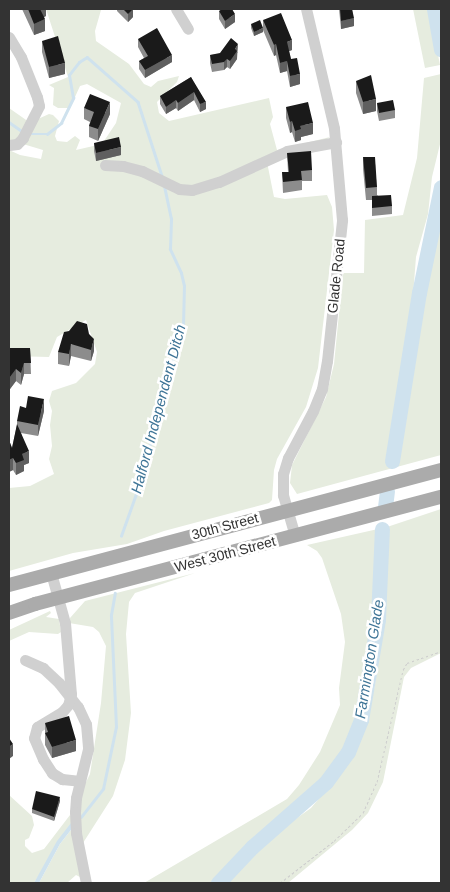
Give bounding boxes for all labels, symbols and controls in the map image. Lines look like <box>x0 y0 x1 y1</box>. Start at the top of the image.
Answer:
street label: Glade Road <box>324 238 348 314</box>
water label: Halford Independent Ditch <box>127 322 189 496</box>
street label: 30th Street <box>190 509 260 543</box>
street label: West 30th Street <box>173 532 277 576</box>
water label: Farmington Glade <box>351 598 387 720</box>

